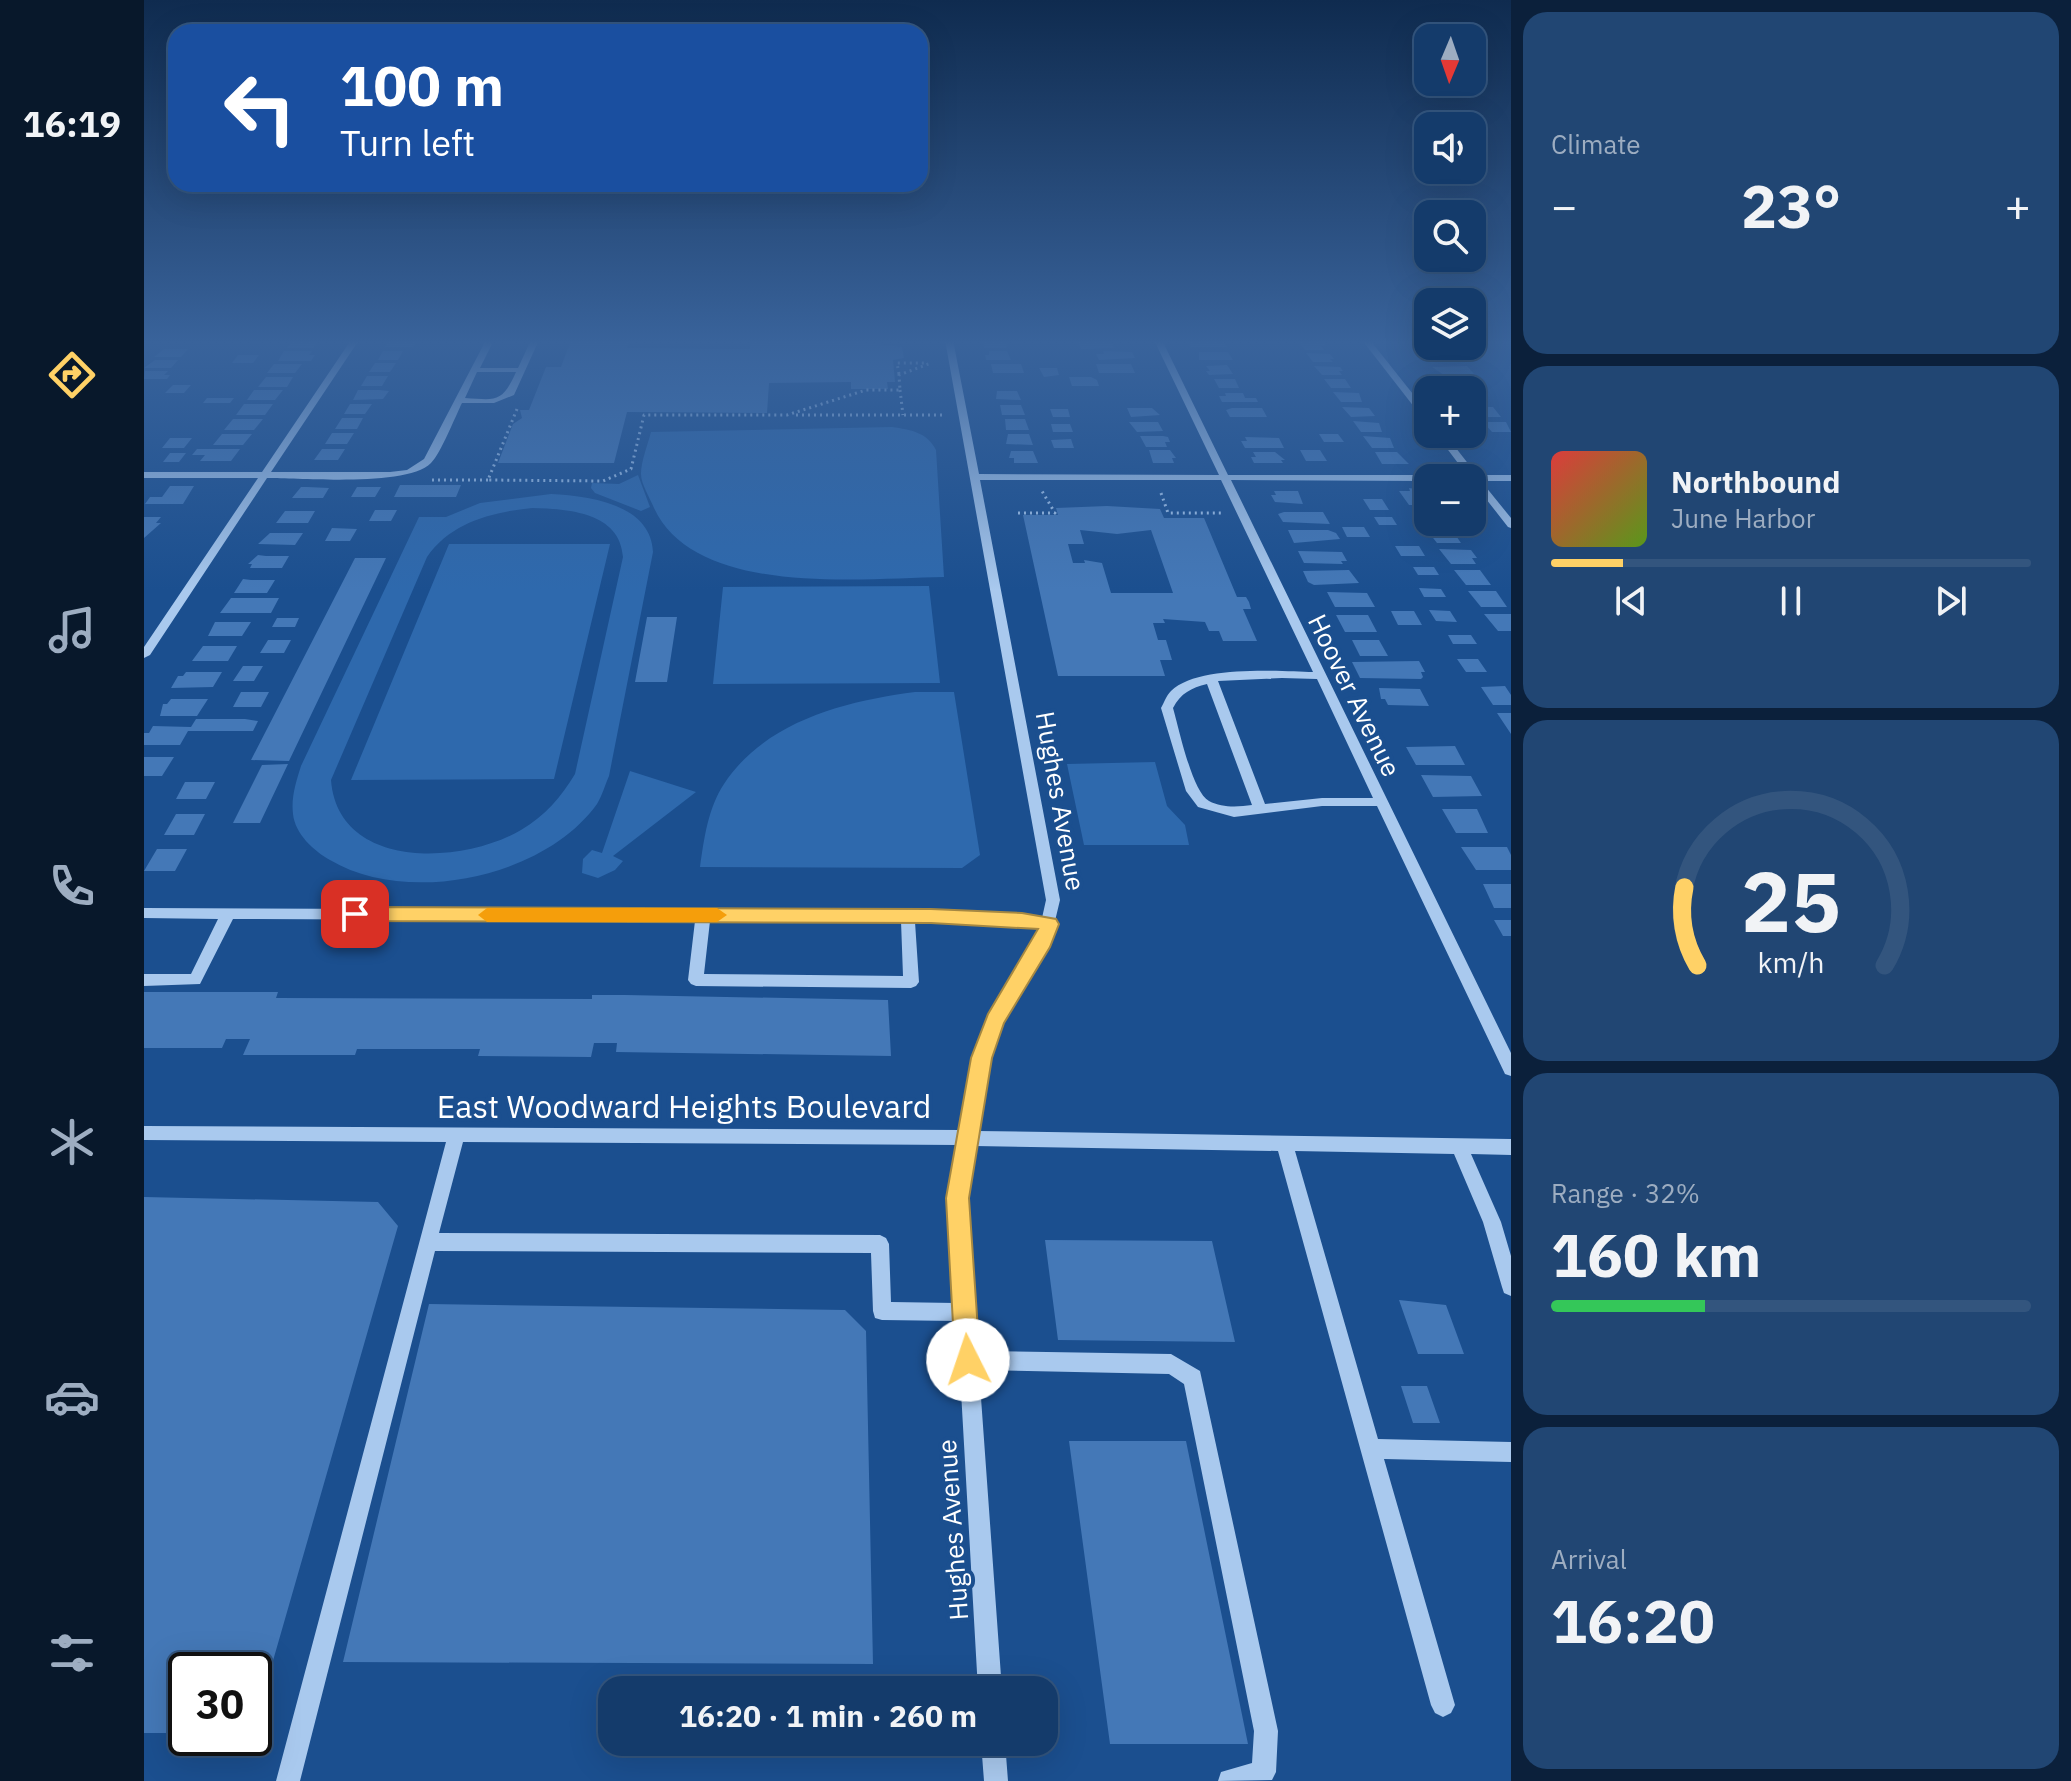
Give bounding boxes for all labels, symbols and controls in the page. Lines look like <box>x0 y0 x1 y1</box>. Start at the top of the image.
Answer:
north arrow <box>1414 24 1486 96</box>
map controls <box>1414 24 1486 536</box>
text: 100 m <box>340 49 504 121</box>
icon: left <box>208 56 312 160</box>
text: 16:19 <box>23 100 121 147</box>
button: sound <box>1414 112 1486 184</box>
text: Turn left <box>340 119 475 166</box>
text: Climate <box>1551 127 1641 161</box>
text: 23° <box>1741 166 1841 245</box>
text: − <box>1551 177 1577 234</box>
text: + <box>2005 177 2031 234</box>
button: search <box>1414 200 1486 272</box>
button: layers <box>1414 288 1486 360</box>
icon: directions <box>44 347 100 403</box>
button: + <box>1414 376 1486 448</box>
text: Northbound <box>1671 462 1840 501</box>
button: − <box>1414 464 1486 536</box>
text: June Harbor <box>1671 501 1815 535</box>
icon: previous <box>1609 579 1653 623</box>
icon: pause <box>1769 579 1813 623</box>
icon: next <box>1929 579 1973 623</box>
icon: music <box>44 602 100 658</box>
street label: Hoover Avenue <box>1301 608 1409 782</box>
street label: Hughes Avenue <box>1028 709 1094 893</box>
text: 25 <box>1741 847 1841 955</box>
icon: phone <box>44 858 100 914</box>
pin <box>321 880 389 948</box>
icon: arrive <box>333 892 377 936</box>
text: km/h <box>1757 945 1825 982</box>
street label: East Woodward Heights Boulevard <box>437 1085 931 1127</box>
icon: climate <box>44 1114 100 1170</box>
text: Range · 32% <box>1551 1176 1700 1210</box>
text: 160 km <box>1551 1215 1761 1294</box>
position arrow <box>926 1318 1010 1402</box>
icon: car <box>44 1369 100 1425</box>
street label: Hughes Avenue <box>929 1438 975 1622</box>
text: Arrival <box>1551 1542 1627 1576</box>
text: 16:20 <box>1551 1581 1715 1660</box>
icon: filters <box>44 1625 100 1681</box>
speed limit sign: 30 <box>168 1652 272 1756</box>
text: 16:20 · 1 min · 260 m <box>679 1696 977 1735</box>

